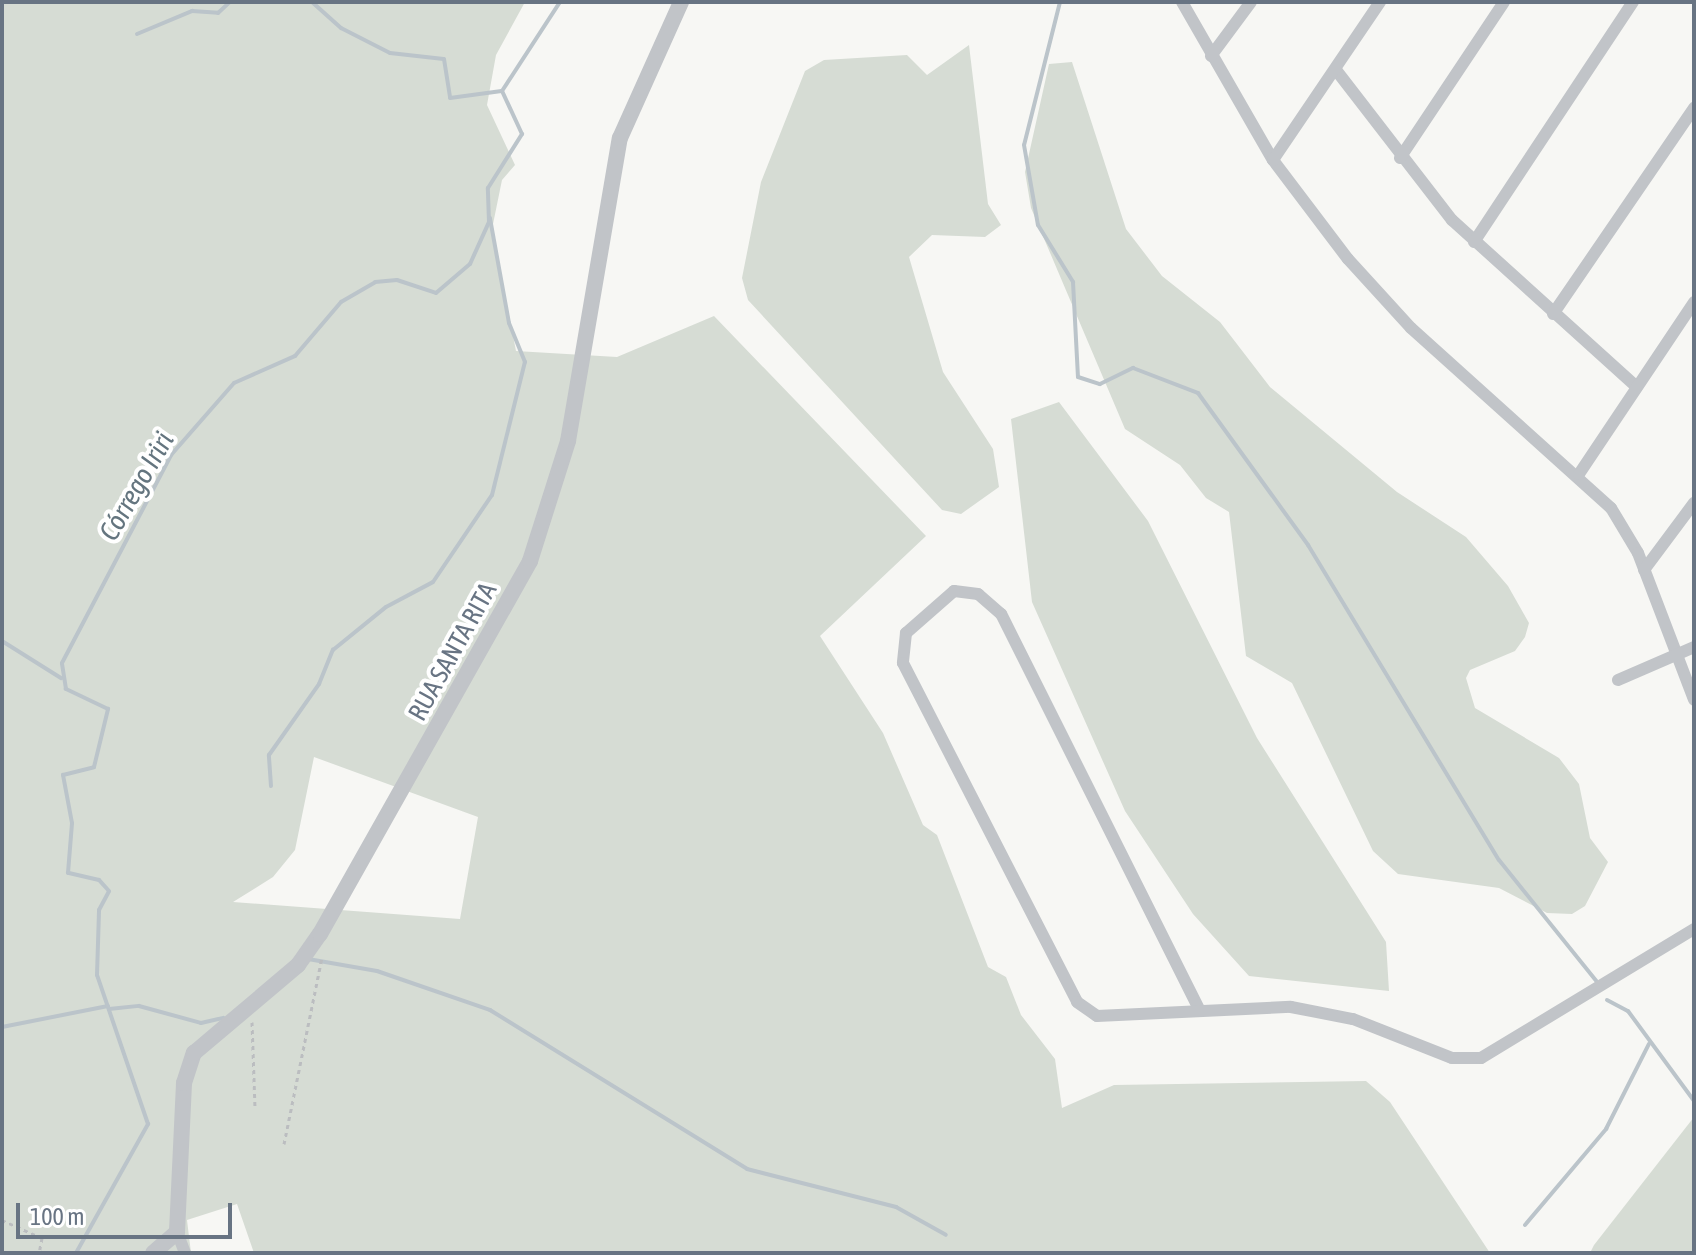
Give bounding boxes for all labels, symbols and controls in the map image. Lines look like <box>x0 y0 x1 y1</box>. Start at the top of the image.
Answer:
water label: Córrego Iriri <box>92 426 180 546</box>
street label: RUA SANTA RITA <box>402 578 504 726</box>
scale bar <box>20 1187 236 1237</box>
text: 100 m <box>30 1203 84 1230</box>

